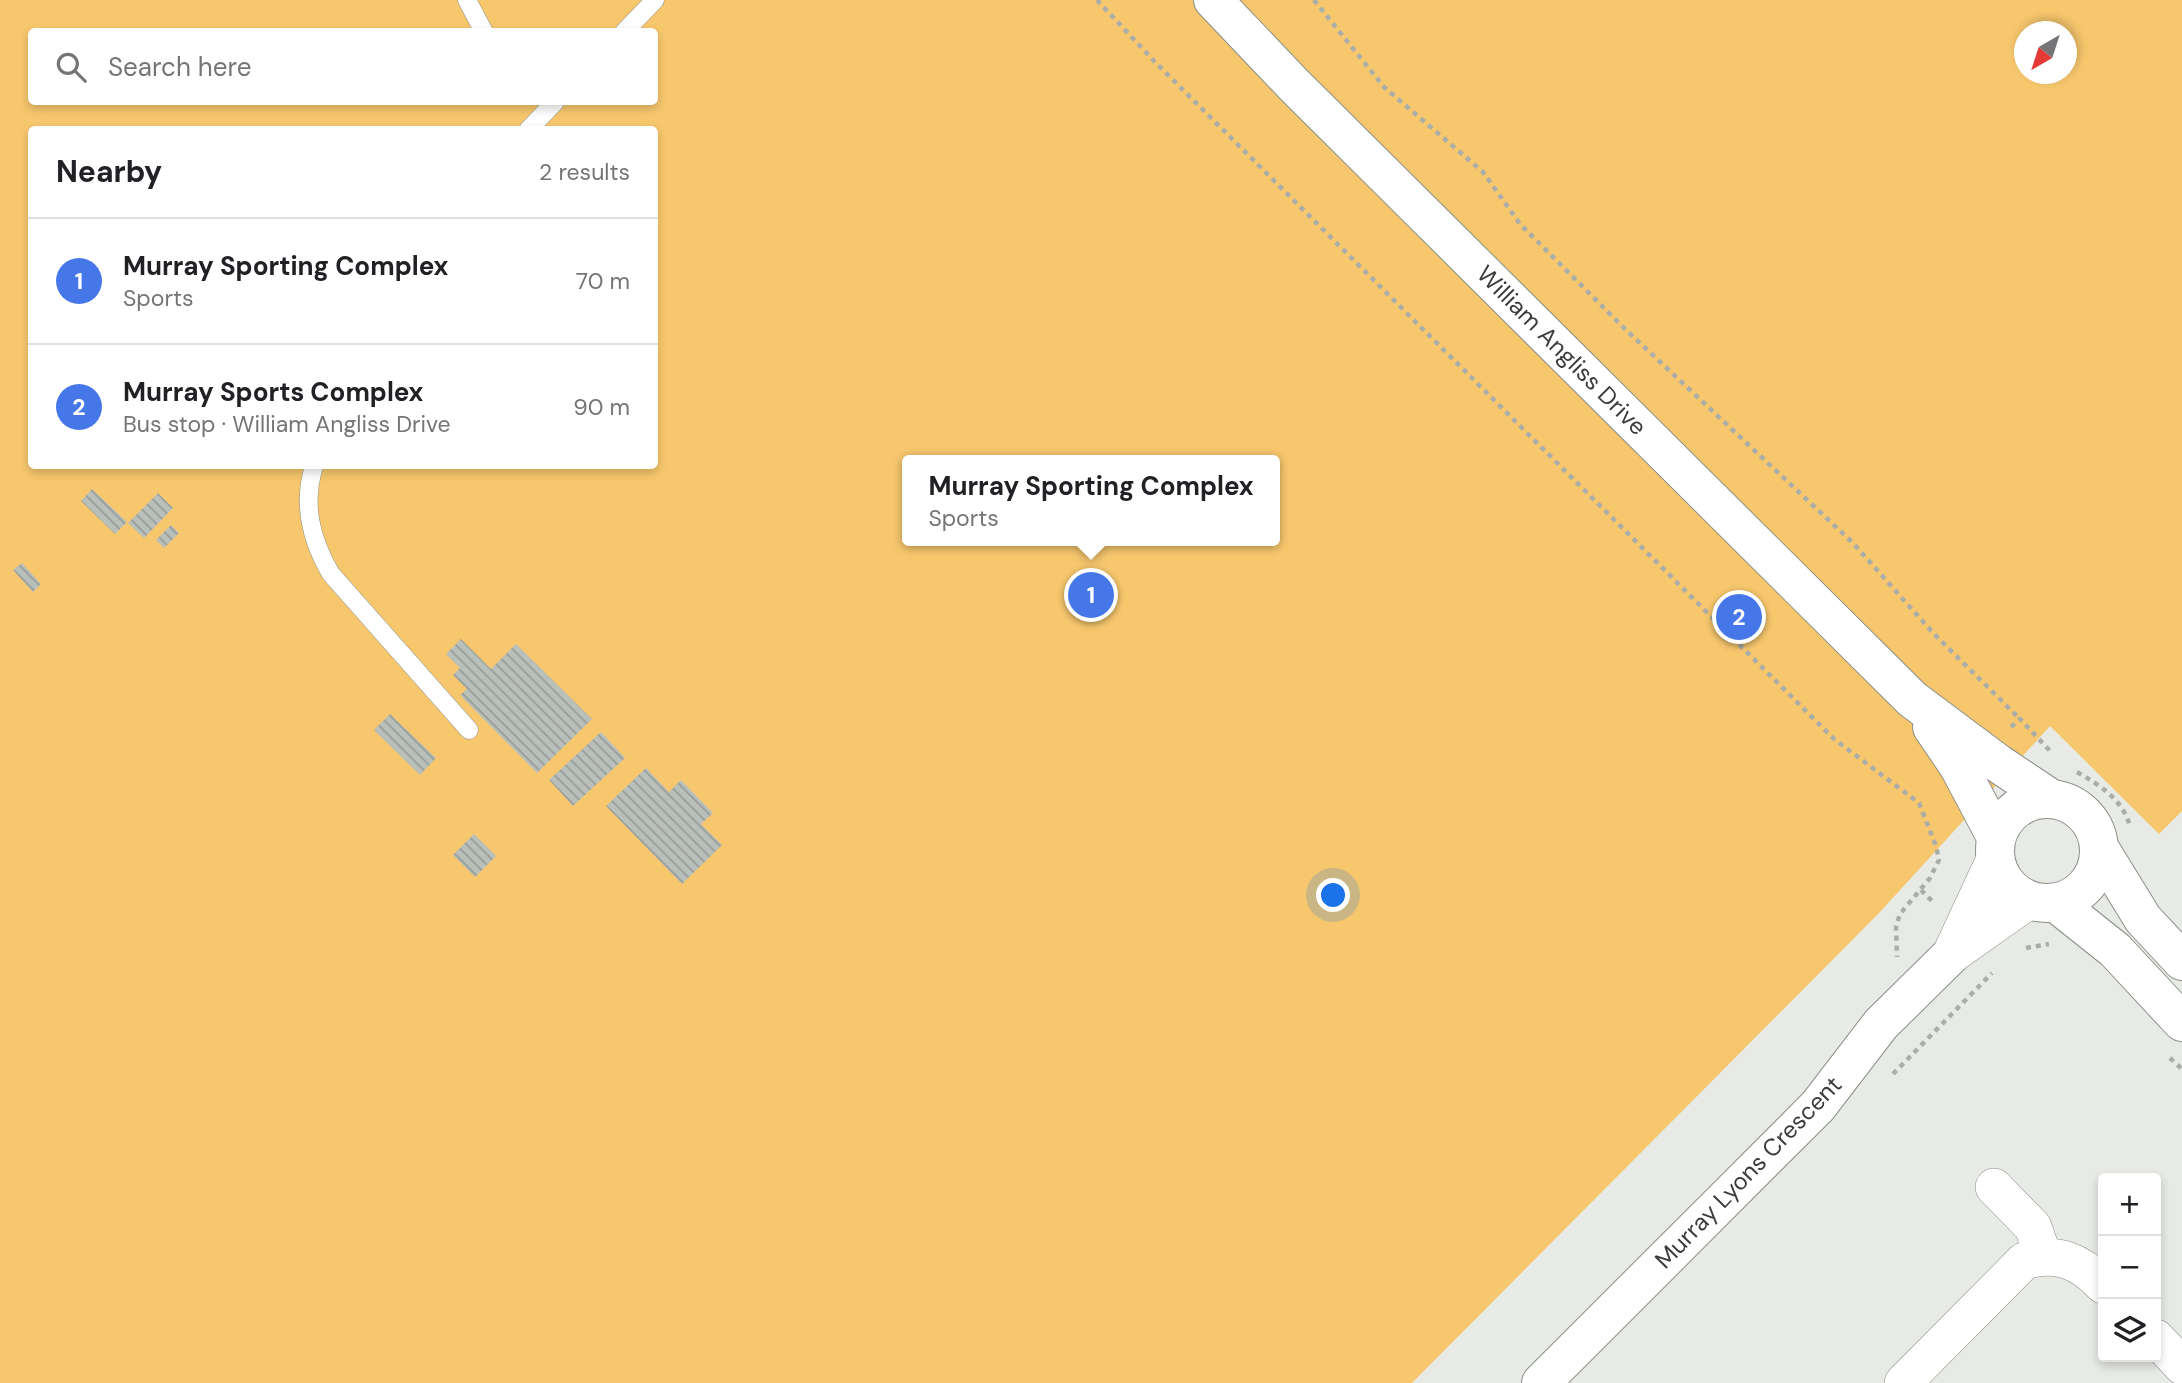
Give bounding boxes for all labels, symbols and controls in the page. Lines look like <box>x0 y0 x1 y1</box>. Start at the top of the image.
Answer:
north arrow <box>2014 21 2077 84</box>
search box <box>28 28 658 105</box>
icon: search <box>52 48 90 86</box>
text: Search here <box>108 50 251 84</box>
text: Nearby <box>56 152 162 191</box>
text: 2 results <box>539 157 630 187</box>
text: Murray Sporting Complex <box>123 249 448 283</box>
street label: William Angliss Drive <box>1470 258 1654 442</box>
text: 1 <box>75 266 83 296</box>
text: 70 m <box>576 266 630 296</box>
text: Sports <box>123 283 193 313</box>
text: Murray Sports Complex <box>123 375 423 409</box>
text: 2 <box>72 392 86 422</box>
text: 90 m <box>573 392 630 422</box>
text: Bus stop · William Angliss Drive <box>123 409 451 439</box>
popup <box>902 455 1280 546</box>
text: Murray Sporting Complex <box>928 469 1254 503</box>
text: Sports <box>928 503 999 533</box>
pin: 1 <box>1068 569 1114 621</box>
pin: 2 <box>1716 591 1762 643</box>
your location <box>1316 878 1350 912</box>
street label: Murray Lyons Crescent <box>1648 1069 1848 1275</box>
map controls <box>2098 1173 2161 1362</box>
button: + <box>2098 1173 2161 1236</box>
button: − <box>2098 1236 2161 1299</box>
button: layers <box>2098 1299 2161 1362</box>

